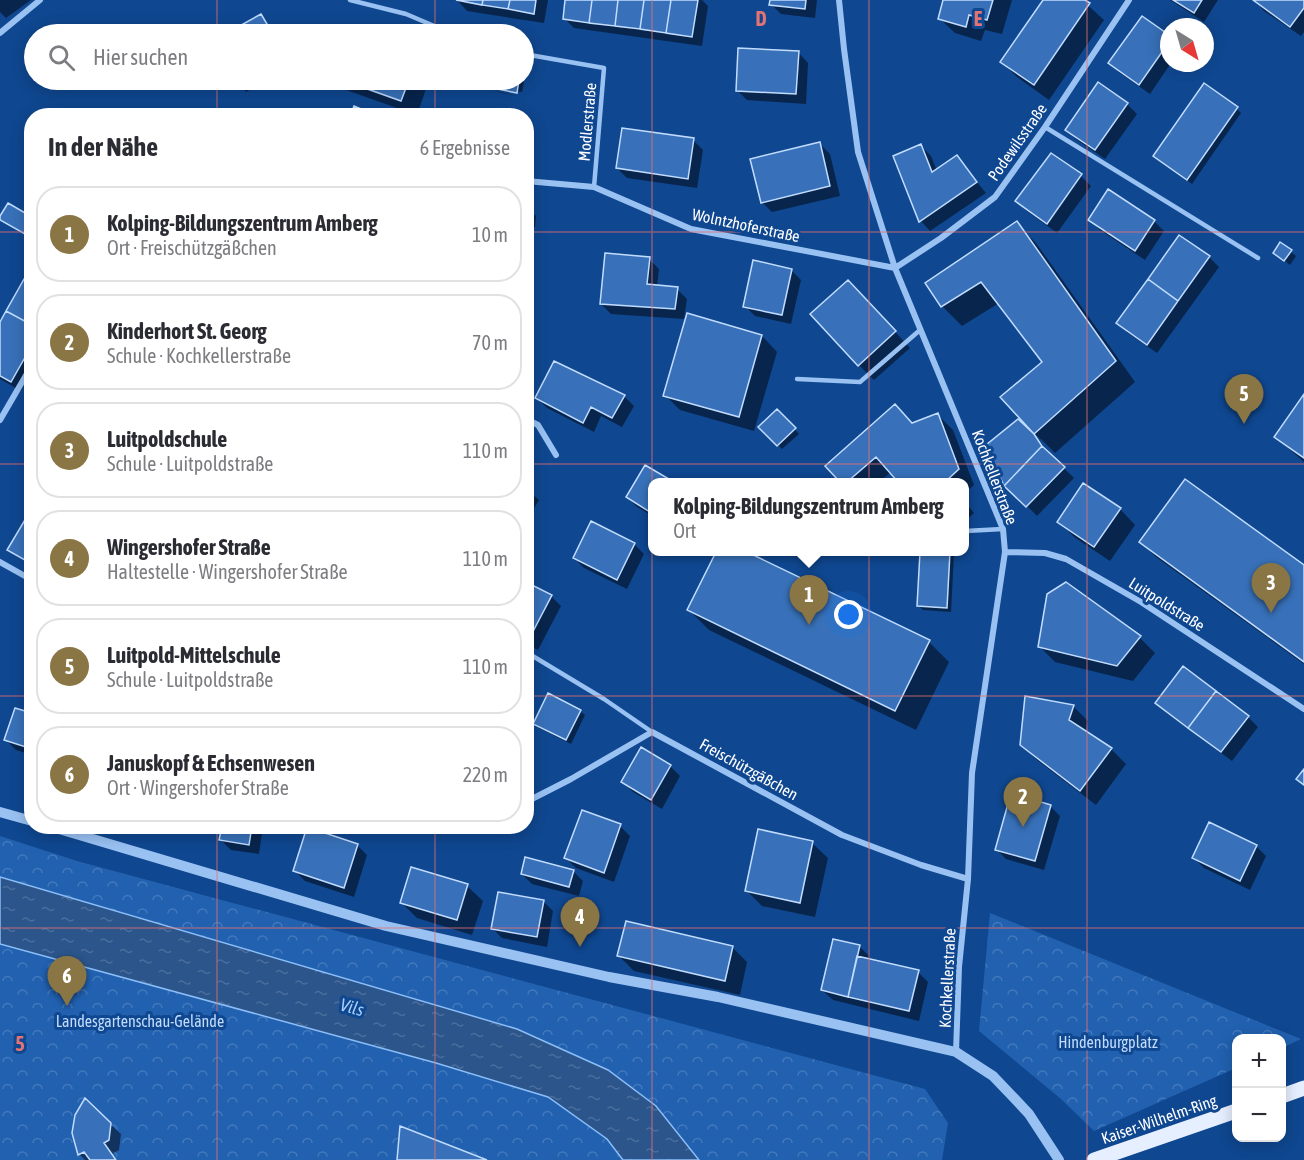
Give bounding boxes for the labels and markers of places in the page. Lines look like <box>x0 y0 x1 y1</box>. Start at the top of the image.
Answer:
pin: 5 <box>1224 374 1264 424</box>
pin: 3 <box>1252 564 1290 613</box>
pin: 1 <box>790 576 828 625</box>
pin: 2 <box>1004 778 1042 827</box>
pin: 4 <box>560 898 600 947</box>
pin: 6 <box>48 956 86 1006</box>

